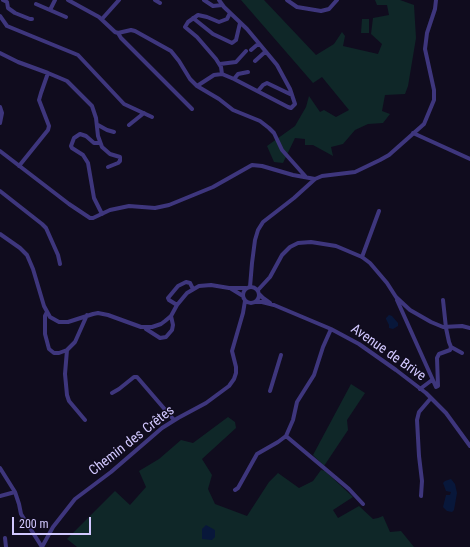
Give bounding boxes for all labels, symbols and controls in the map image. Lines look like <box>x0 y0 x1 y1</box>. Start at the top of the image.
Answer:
street label: Avenue de Brive <box>347 321 429 385</box>
street label: Chemin des Crêtes <box>86 402 178 480</box>
scale bar <box>14 509 93 535</box>
text: 200 m <box>19 517 49 531</box>

